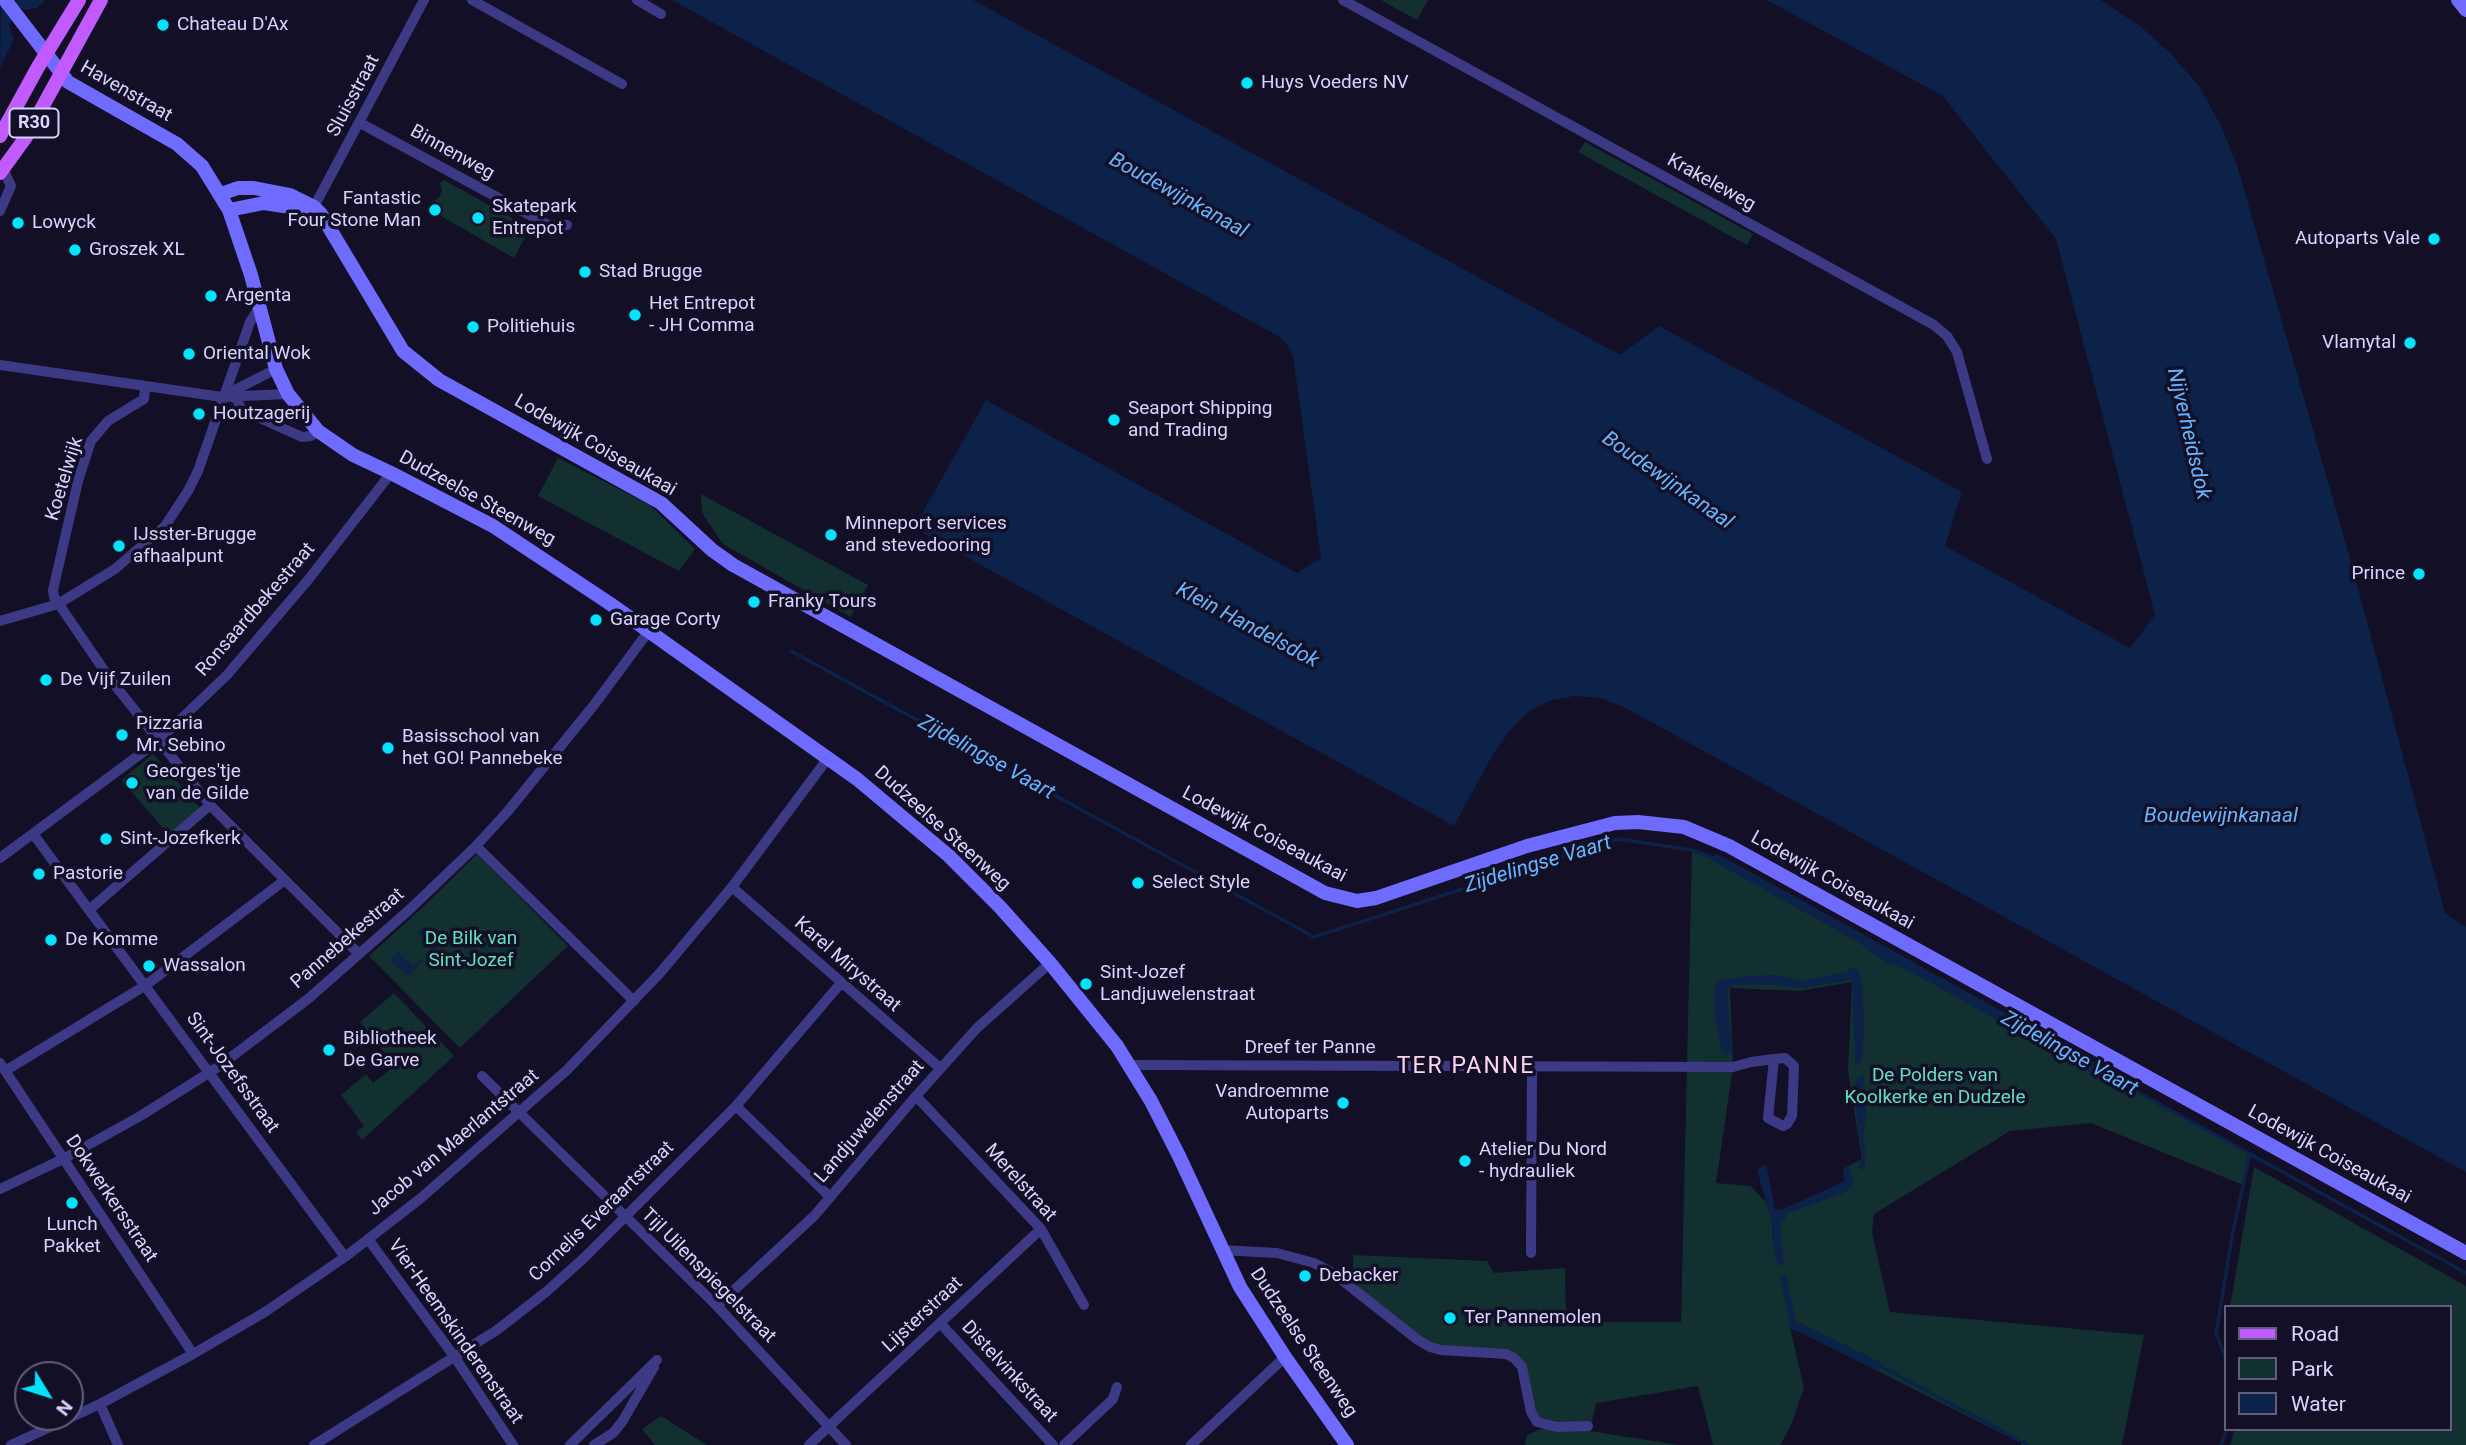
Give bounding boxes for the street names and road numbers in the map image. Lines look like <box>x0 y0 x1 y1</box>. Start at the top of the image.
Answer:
street label: Sluisstraat <box>323 51 385 141</box>
street label: Havenstraat <box>76 57 176 127</box>
road number: R30 <box>9 109 58 138</box>
street label: Binnenweg <box>406 120 498 186</box>
street label: Krakeleweg <box>1663 149 1759 217</box>
street label: Lodewijk Coiseaukaai <box>510 390 680 502</box>
street label: Koetelwijk <box>41 434 89 524</box>
street label: Dudzeelse Steenweg <box>395 446 559 552</box>
street label: Ronsaardbekestraat <box>192 538 320 682</box>
street label: Dudzeelse Steenweg <box>869 762 1015 896</box>
street label: Lodewijk Coiseaukaai <box>1178 782 1350 888</box>
street label: Lodewijk Coiseaukaai <box>1746 827 1918 935</box>
street label: Pannebekestraat <box>287 884 409 994</box>
street label: Karel Mirystraat <box>789 913 905 1017</box>
street label: Sint-Jozefsstraat <box>181 1008 283 1138</box>
street label: Dreef ter Panne <box>1245 1037 1375 1059</box>
street label: Landjuwelenstraat <box>810 1056 930 1188</box>
street label: Jacob van Maerlantstraat <box>364 1065 544 1221</box>
street label: Lodewijk Coiseaukaai <box>2243 1101 2415 1209</box>
street label: Dokwerkersstraat <box>60 1131 162 1267</box>
street label: Cornelis Everaartstraat <box>525 1137 679 1287</box>
street label: Merelstraat <box>979 1139 1061 1227</box>
street label: Tijl Uilenspiegelstraat <box>636 1204 780 1348</box>
street label: Vier-Heemskinderenstraat <box>383 1235 527 1429</box>
street label: Dudzeelse Steenweg <box>1244 1264 1362 1422</box>
street label: Lijsterstraat <box>878 1272 968 1358</box>
street label: Distelvinkstraat <box>956 1316 1062 1428</box>

